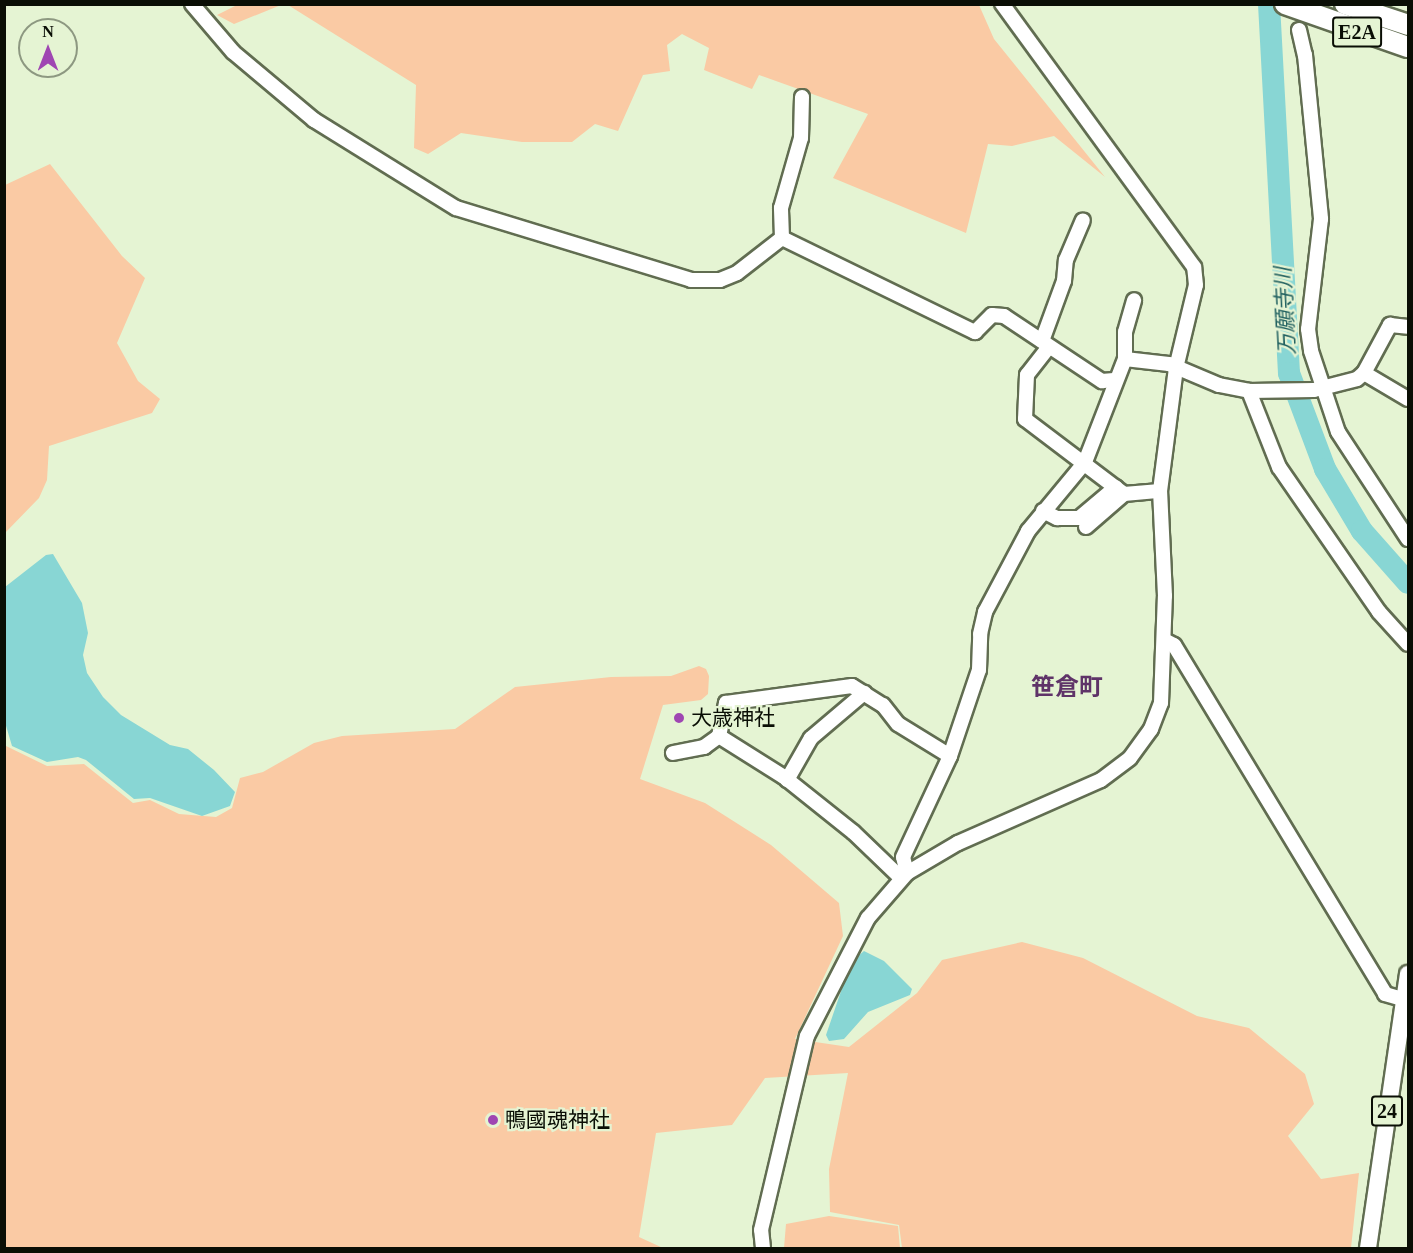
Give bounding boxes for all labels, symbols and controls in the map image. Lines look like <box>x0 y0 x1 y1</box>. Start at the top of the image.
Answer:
road number: E2A <box>1332 15 1382 49</box>
north arrow <box>18 18 78 78</box>
text: N <box>42 23 54 40</box>
water label: 万願寺川 <box>1270 266 1300 356</box>
district label: 笹倉町 <box>1031 674 1103 702</box>
place label: 大歳神社 <box>691 705 775 731</box>
marker: 大歳神社 <box>672 711 686 725</box>
road number: 24 <box>1370 1094 1404 1128</box>
place label: 鴨國魂神社 <box>505 1107 610 1133</box>
marker: 鴨國魂神社 <box>486 1113 500 1127</box>

